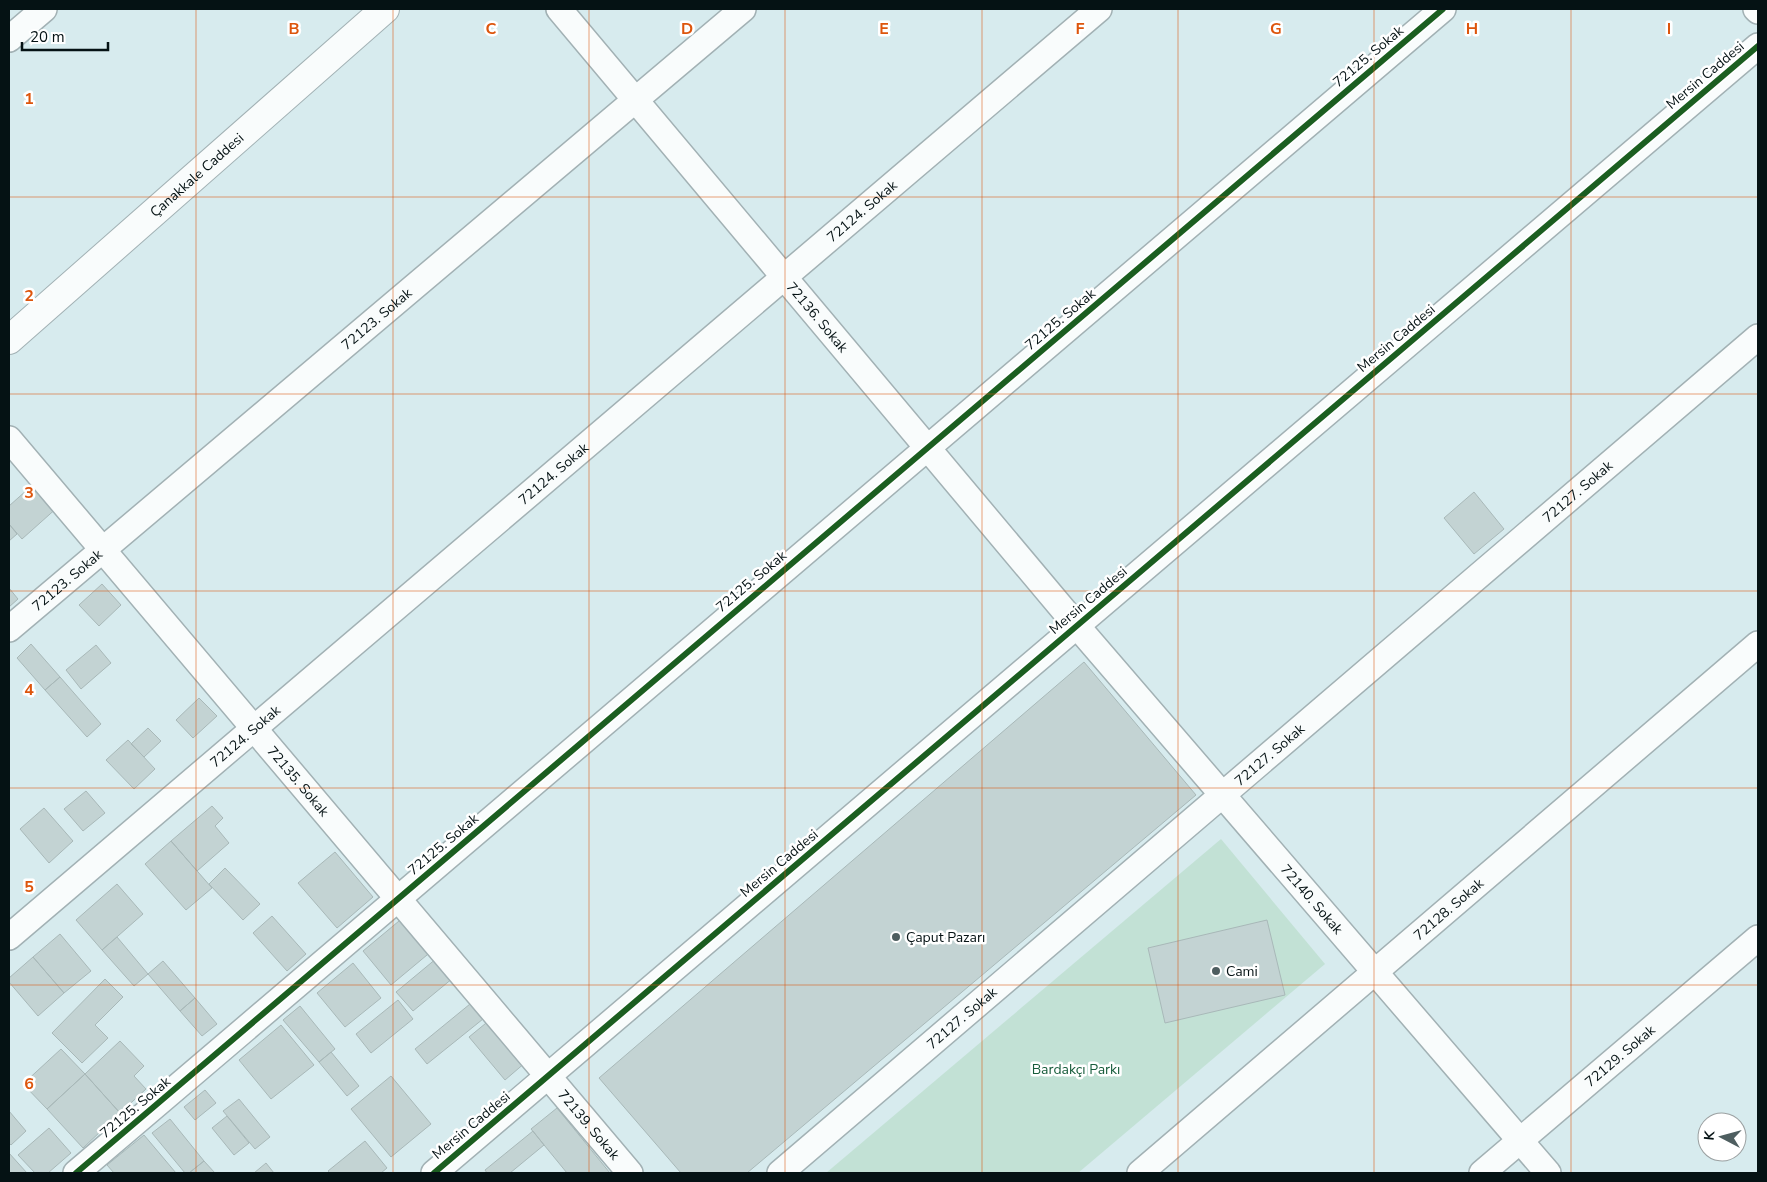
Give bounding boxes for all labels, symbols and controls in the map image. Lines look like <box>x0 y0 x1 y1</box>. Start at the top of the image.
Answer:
text: B <box>288 18 300 40</box>
text: C <box>486 18 497 40</box>
text: D <box>681 18 693 40</box>
text: E <box>879 18 889 40</box>
text: F <box>1076 18 1085 40</box>
text: G <box>1270 18 1282 40</box>
text: H <box>1466 18 1478 40</box>
text: I <box>1667 18 1671 40</box>
scale bar <box>22 20 109 52</box>
street label: 72125. Sokak <box>1329 21 1408 91</box>
text: 20 m <box>30 27 65 47</box>
street label: Mersin Caddesi <box>1662 37 1748 114</box>
text: 1 <box>24 88 34 110</box>
street label: Çanakkale Caddesi <box>146 129 248 222</box>
street label: 72124. Sokak <box>823 175 902 247</box>
street label: 72136. Sokak <box>782 278 853 357</box>
street label: 72123. Sokak <box>338 283 417 354</box>
street label: 72125. Sokak <box>1021 284 1100 354</box>
text: 2 <box>24 285 34 307</box>
street label: Mersin Caddesi <box>1353 300 1439 377</box>
street label: 72124. Sokak <box>515 438 594 509</box>
street label: 72127. Sokak <box>1539 456 1618 527</box>
text: 3 <box>24 482 34 504</box>
street label: 72123. Sokak <box>28 544 107 616</box>
street label: 72125. Sokak <box>712 546 791 616</box>
street label: Mersin Caddesi <box>1045 562 1131 639</box>
text: 4 <box>24 679 34 701</box>
street label: 72124. Sokak <box>206 700 285 772</box>
street label: 72127. Sokak <box>1231 719 1310 790</box>
street label: 72135. Sokak <box>263 742 334 821</box>
street label: 72125. Sokak <box>404 809 483 879</box>
street label: Mersin Caddesi <box>736 825 822 902</box>
street label: 72140. Sokak <box>1276 860 1348 939</box>
street label: 72128. Sokak <box>1410 873 1489 945</box>
text: 5 <box>24 876 34 898</box>
place label: Çaput Pazarı <box>906 928 985 947</box>
marker: Çaput Pazarı <box>890 931 902 943</box>
place label: Cami <box>1226 962 1258 981</box>
marker: Cami <box>1210 965 1222 977</box>
street label: 72127. Sokak <box>923 982 1002 1053</box>
street label: 72129. Sokak <box>1581 1020 1660 1091</box>
park label: Bardakçı Parkı <box>1032 1060 1120 1079</box>
street label: 72125. Sokak <box>96 1072 175 1142</box>
text: 6 <box>24 1073 34 1095</box>
street label: 72139. Sokak <box>553 1086 625 1165</box>
street label: Mersin Caddesi <box>428 1087 514 1164</box>
north arrow <box>1697 1112 1747 1162</box>
text: K <box>1700 1129 1720 1141</box>

